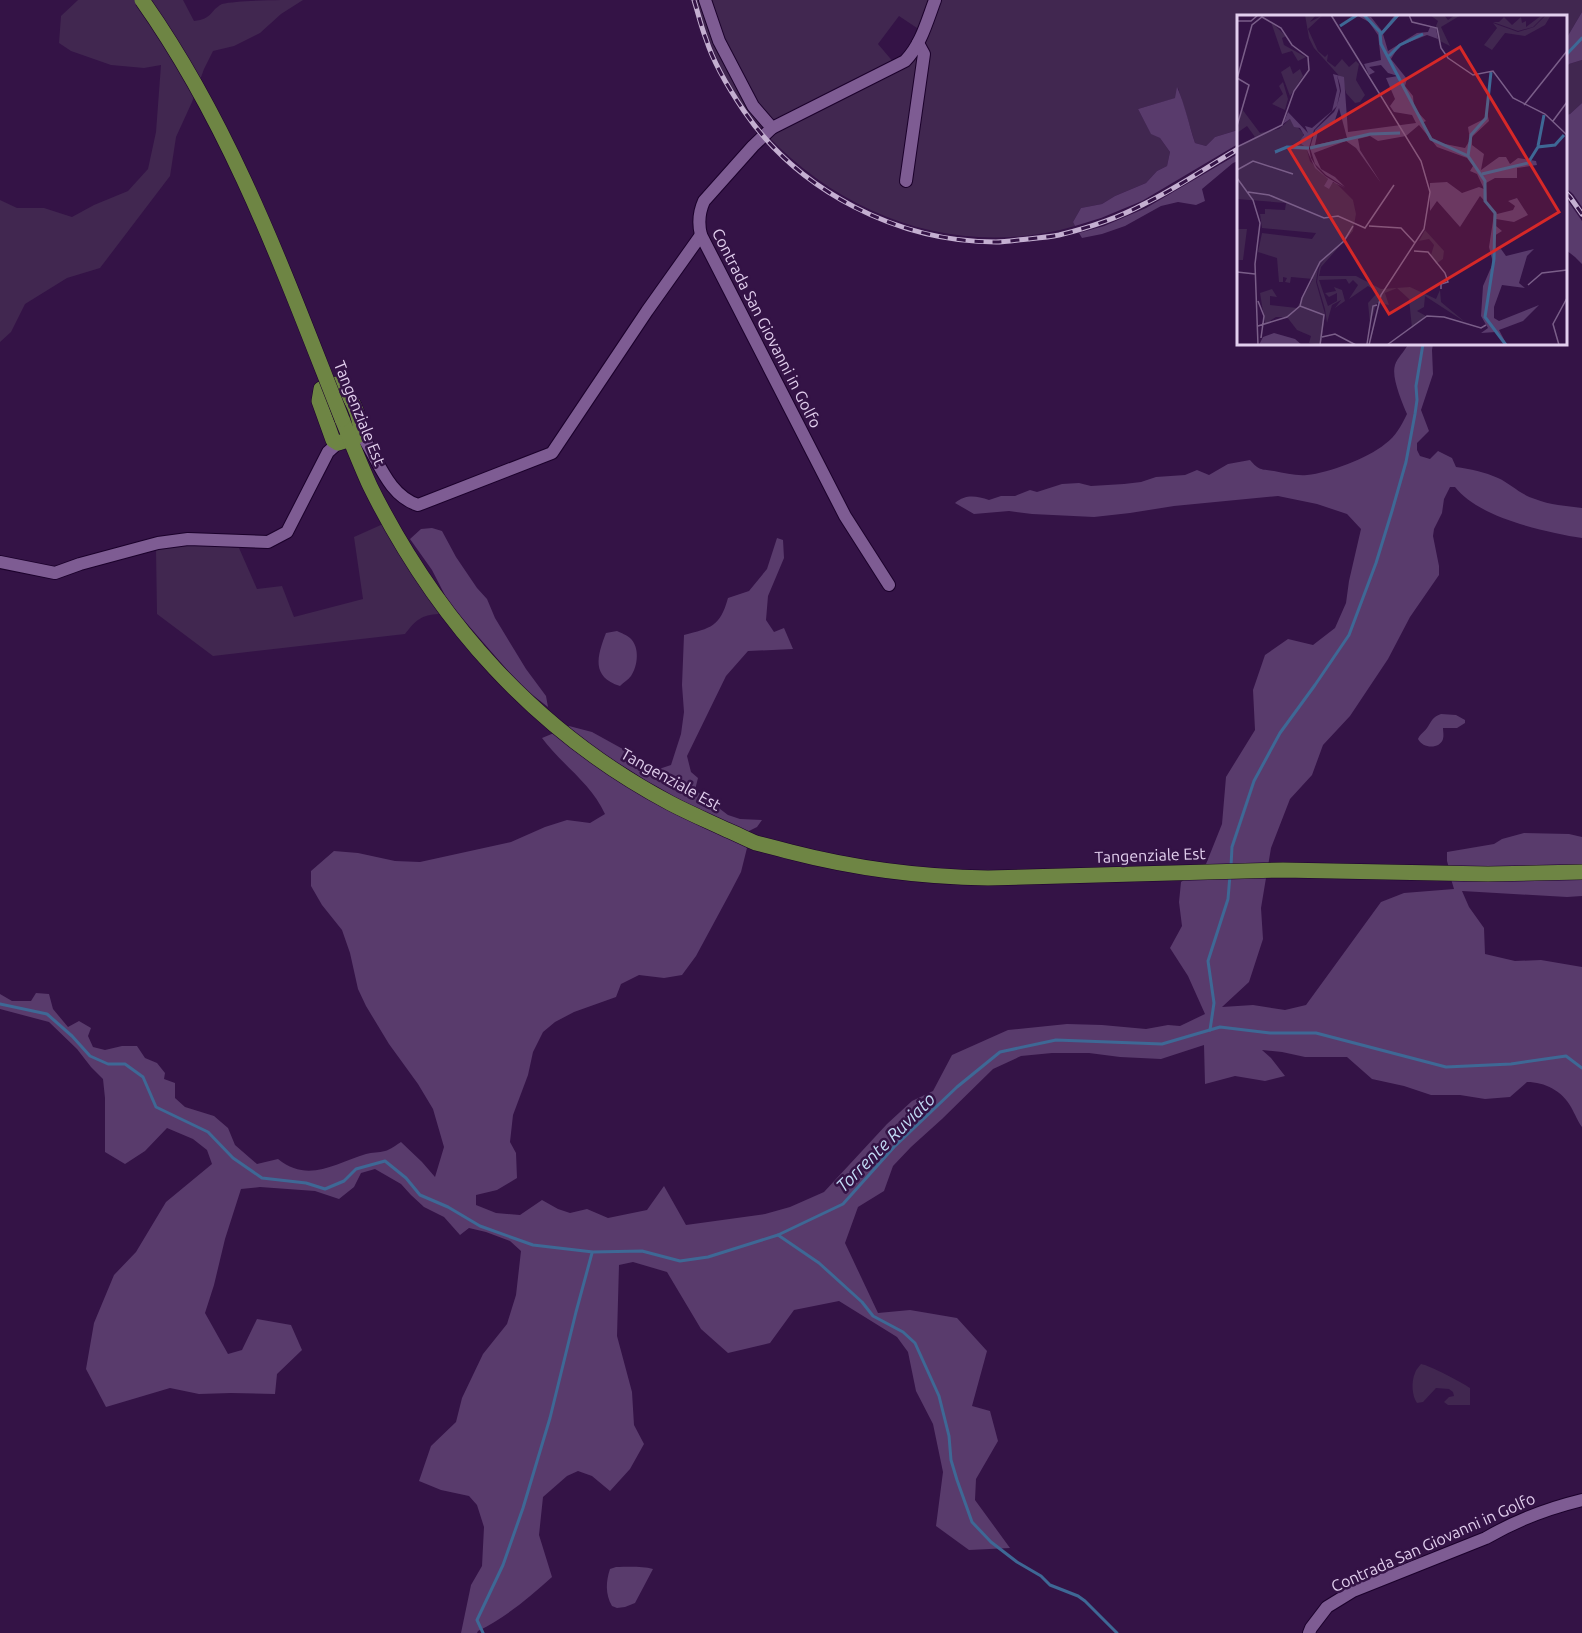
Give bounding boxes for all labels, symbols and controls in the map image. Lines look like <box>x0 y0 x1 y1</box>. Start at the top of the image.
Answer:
inset map <box>1237 15 1567 345</box>
street label: Contrada San Giovanni in Golfo <box>709 225 825 431</box>
street label: Tangenziale Est <box>331 358 389 469</box>
street label: Tangenziale Est <box>618 744 725 814</box>
street label: Tangenziale Est <box>1094 844 1207 866</box>
water label: Torrente Ruviato <box>831 1088 939 1196</box>
street label: Contrada San Giovanni in Golfo <box>1328 1489 1538 1595</box>

